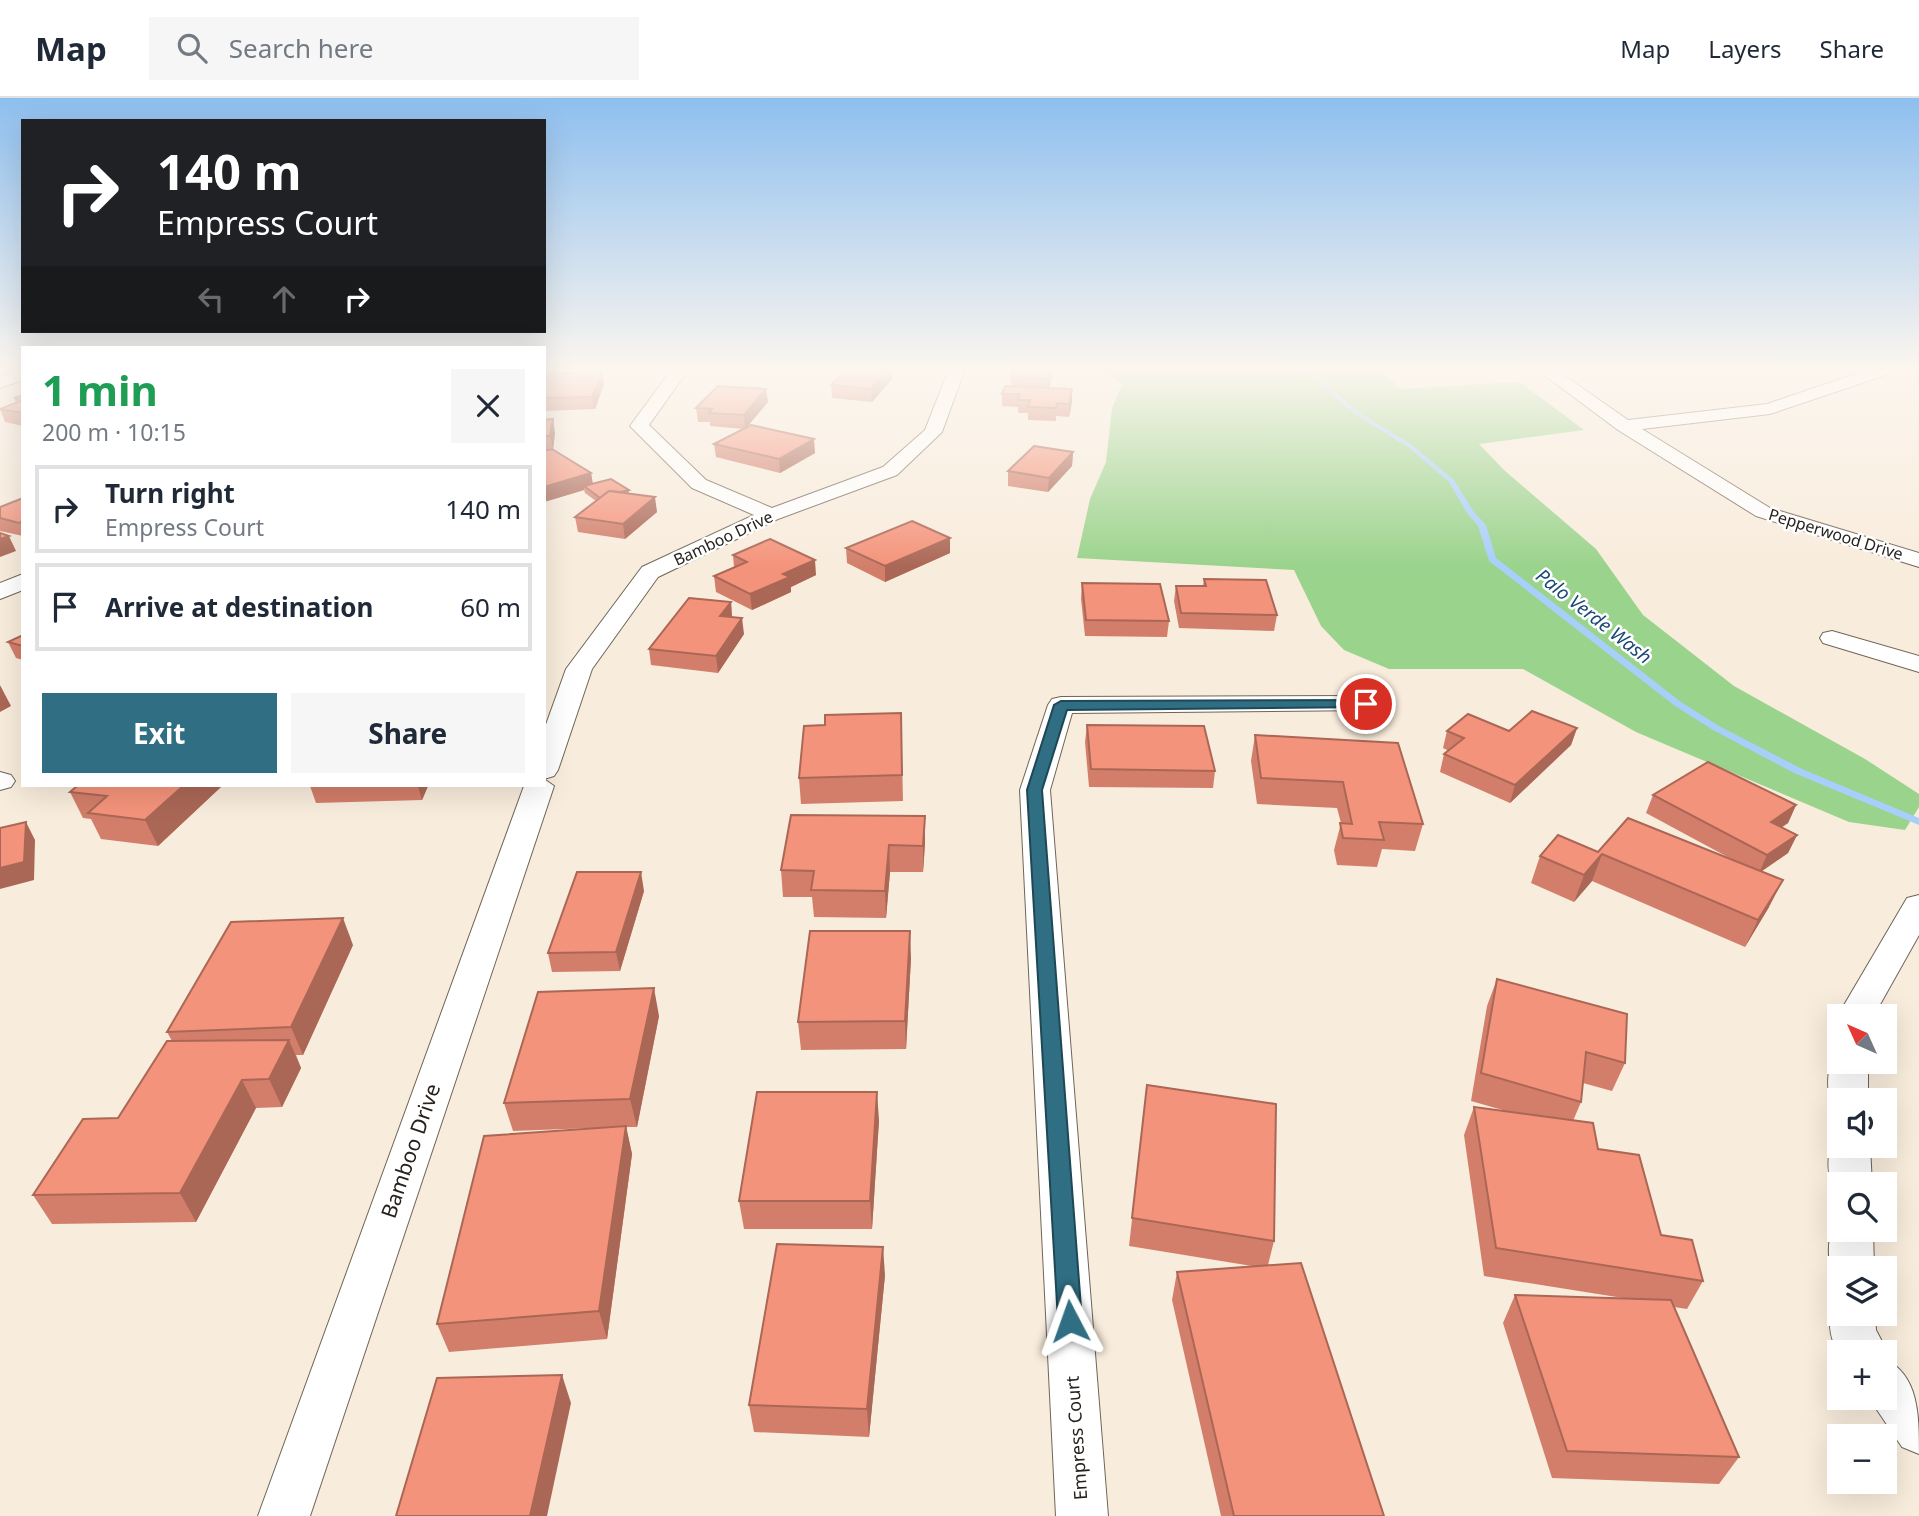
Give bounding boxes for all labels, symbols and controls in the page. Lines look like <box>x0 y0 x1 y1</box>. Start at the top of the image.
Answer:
search box <box>149 17 639 80</box>
text: Map <box>35 26 107 71</box>
icon: search <box>173 29 211 67</box>
text: Search here <box>229 30 373 66</box>
text: Map <box>1620 32 1670 65</box>
text: Layers <box>1708 32 1782 65</box>
text: Share <box>1820 32 1884 65</box>
text: 140 m <box>157 138 302 204</box>
icon: right <box>42 147 133 238</box>
text: Empress Court <box>157 201 378 244</box>
icon: left <box>192 280 230 318</box>
icon: ahead <box>265 280 303 318</box>
icon: right <box>338 280 376 318</box>
text: 1 min <box>42 361 158 418</box>
button: close <box>451 369 525 443</box>
text: 200 m · 10:15 <box>42 416 186 448</box>
text: Turn right <box>105 475 235 511</box>
icon: right <box>46 490 84 528</box>
text: 140 m <box>445 491 521 527</box>
street label: Pepperwood Drive <box>1766 503 1906 565</box>
street label: Bamboo Drive <box>670 505 776 571</box>
text: Empress Court <box>105 511 264 543</box>
water label: Palo Verde Wash <box>1531 563 1657 669</box>
icon: arrive <box>46 588 84 626</box>
text: Arrive at destination <box>105 589 374 625</box>
text: 60 m <box>460 589 521 625</box>
pin <box>1336 674 1396 734</box>
icon: arrive <box>1347 685 1385 723</box>
button: Exit <box>42 693 277 773</box>
button: Share <box>291 693 525 773</box>
north arrow <box>1827 1004 1897 1074</box>
map controls <box>1827 1004 1897 1494</box>
street label: Bamboo Drive <box>374 1080 446 1222</box>
button: sound <box>1827 1088 1897 1158</box>
button: search <box>1827 1172 1897 1242</box>
button: layers <box>1827 1256 1897 1326</box>
position arrow <box>1033 1284 1107 1358</box>
button: + <box>1827 1340 1897 1410</box>
street label: Empress Court <box>1060 1375 1092 1501</box>
button: − <box>1827 1424 1897 1494</box>

